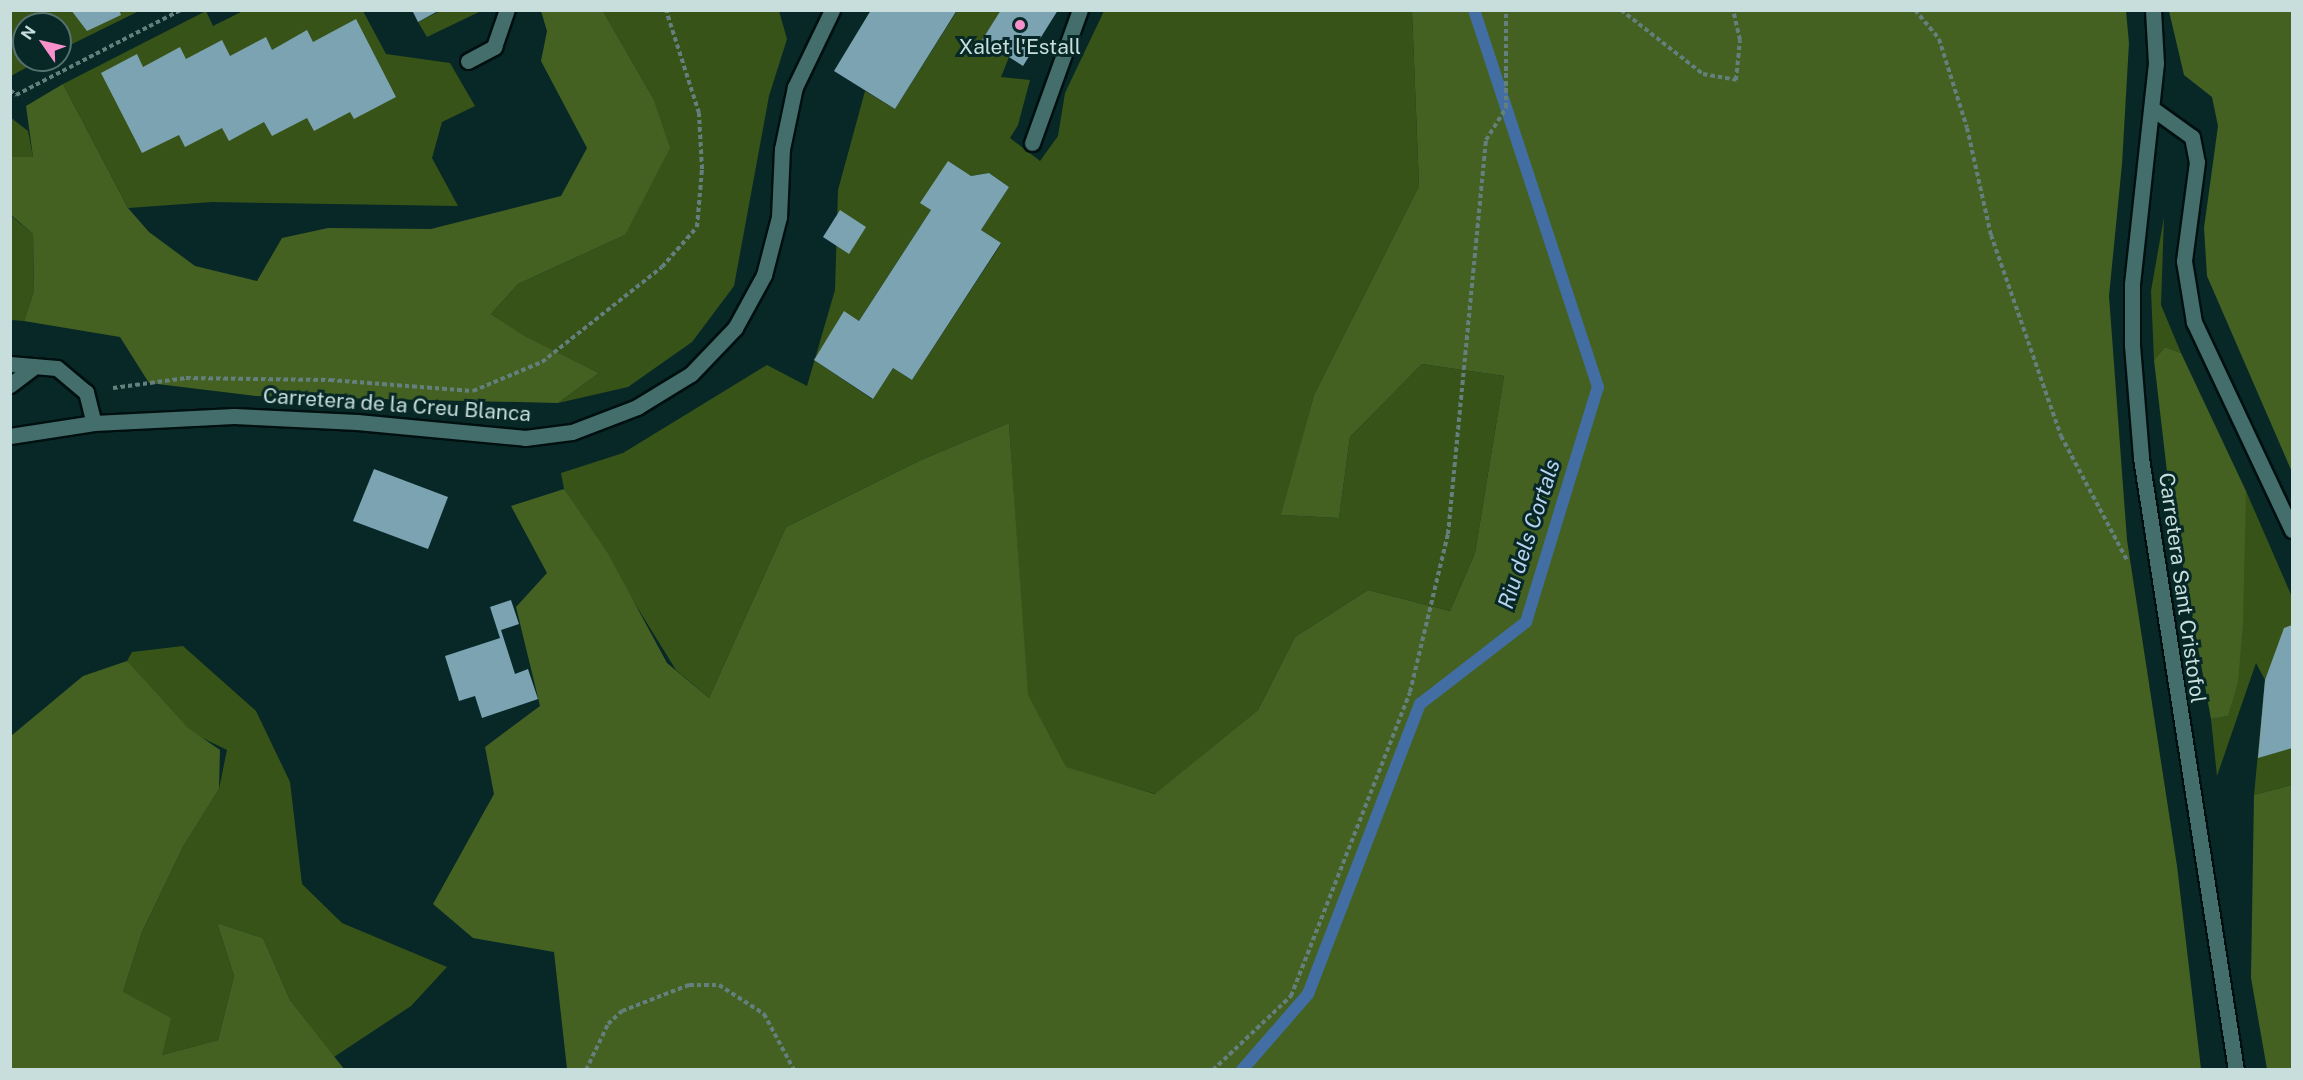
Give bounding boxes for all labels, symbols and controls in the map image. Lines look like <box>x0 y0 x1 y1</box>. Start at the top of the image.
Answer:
north arrow <box>12 12 72 72</box>
marker: Xalet l'Estall <box>1013 18 1027 32</box>
text: N <box>17 22 40 43</box>
place label: Xalet l'Estall <box>959 34 1081 60</box>
street label: Carretera de la Creu Blanca <box>262 383 532 427</box>
water label: Riu dels Cortals <box>1492 456 1566 612</box>
street label: Carretera Sant Cristofol <box>2153 471 2211 705</box>

